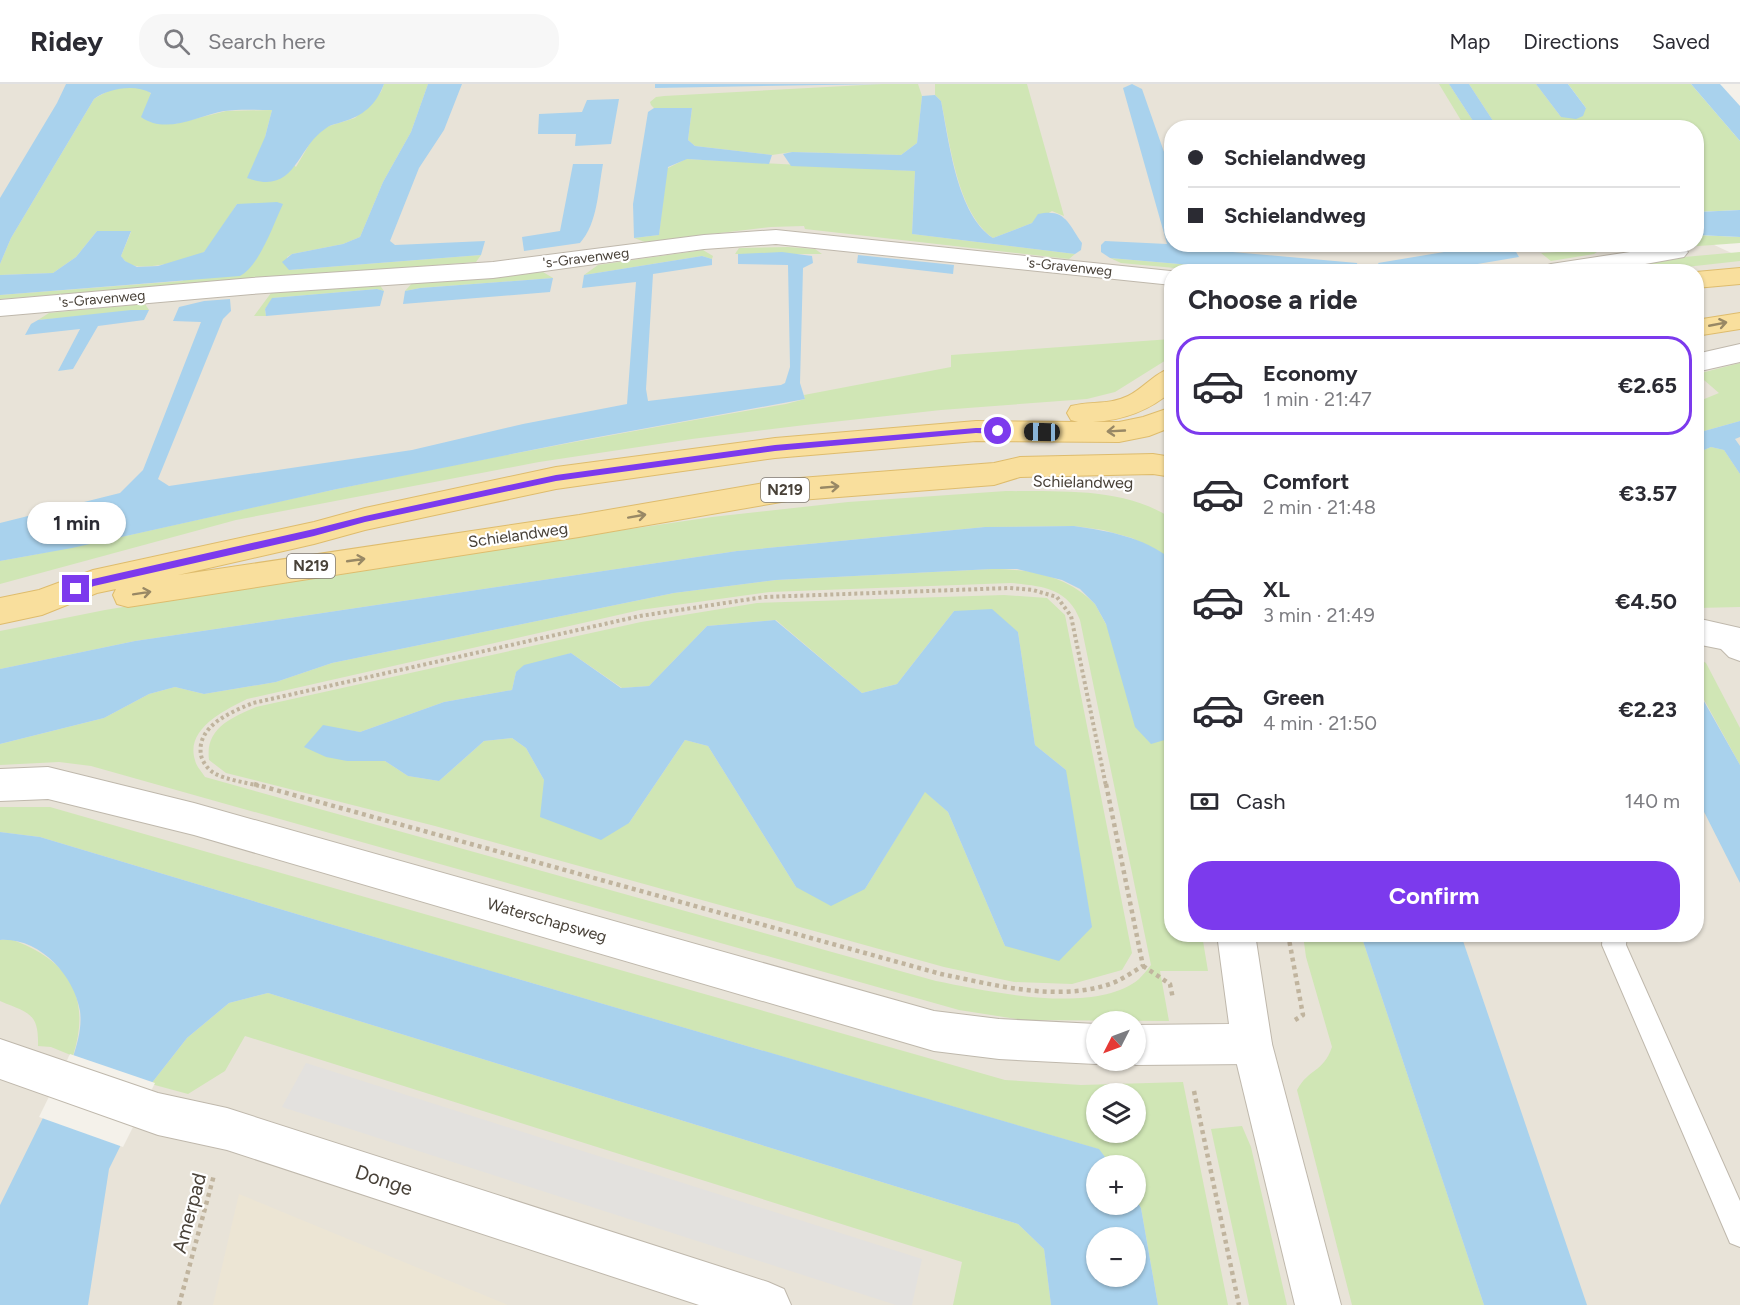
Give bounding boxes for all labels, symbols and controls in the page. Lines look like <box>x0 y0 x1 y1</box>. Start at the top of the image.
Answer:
search box <box>139 14 559 68</box>
text: Ridey <box>30 24 103 58</box>
icon: search <box>160 25 193 58</box>
text: Search here <box>208 28 326 55</box>
text: Map <box>1449 29 1490 54</box>
text: Directions <box>1523 29 1619 54</box>
text: Saved <box>1652 29 1710 54</box>
text: Schielandweg <box>1224 144 1366 171</box>
text: Schielandweg <box>1224 202 1366 229</box>
street label: 's-Gravenweg <box>542 244 630 272</box>
street label: 's-Gravenweg <box>1025 254 1113 280</box>
text: Choose a ride <box>1188 283 1357 316</box>
street label: 's-Gravenweg <box>58 287 146 311</box>
one-way arrow <box>1708 318 1728 329</box>
icon: car <box>1191 359 1245 413</box>
text: Economy <box>1263 360 1358 387</box>
text: €2.65 <box>1618 372 1677 399</box>
text: 1 min · 21:47 <box>1263 387 1372 411</box>
route start <box>984 417 1011 444</box>
car <box>1024 423 1060 441</box>
one-way arrow <box>1106 426 1126 437</box>
icon: car <box>1191 467 1245 521</box>
text: Comfort <box>1263 468 1349 495</box>
street label: Schielandweg <box>1033 472 1133 492</box>
road number: N219 <box>761 478 809 502</box>
text: €3.57 <box>1619 480 1677 507</box>
one-way arrow <box>819 481 839 492</box>
text: 2 min · 21:48 <box>1263 495 1376 519</box>
callout: 1 min <box>26 502 125 544</box>
one-way arrow <box>627 510 646 521</box>
text: 1 min <box>53 511 100 535</box>
street label: Schielandweg <box>467 519 569 551</box>
road number: N219 <box>287 554 335 578</box>
one-way arrow <box>345 554 365 565</box>
route end <box>62 575 89 602</box>
icon: car <box>1191 575 1245 629</box>
text: XL <box>1263 576 1290 603</box>
one-way arrow <box>132 587 151 598</box>
text: €4.50 <box>1615 588 1677 615</box>
text: 3 min · 21:49 <box>1263 603 1375 627</box>
icon: car <box>1191 683 1245 737</box>
text: Green <box>1263 684 1325 711</box>
text: €2.23 <box>1619 696 1677 723</box>
text: 4 min · 21:50 <box>1263 711 1377 735</box>
icon: cash <box>1188 785 1221 818</box>
text: Cash <box>1236 788 1286 815</box>
text: 140 m <box>1625 789 1680 813</box>
button: Confirm <box>1188 861 1680 930</box>
street label: Waterschapsweg <box>485 894 609 946</box>
north arrow <box>1086 1011 1146 1071</box>
map controls <box>1086 1011 1146 1287</box>
button: layers <box>1086 1083 1146 1143</box>
button: + <box>1086 1155 1146 1215</box>
street label: Donge <box>352 1159 416 1201</box>
street label: Amerpad <box>167 1170 211 1256</box>
button: − <box>1086 1227 1146 1287</box>

